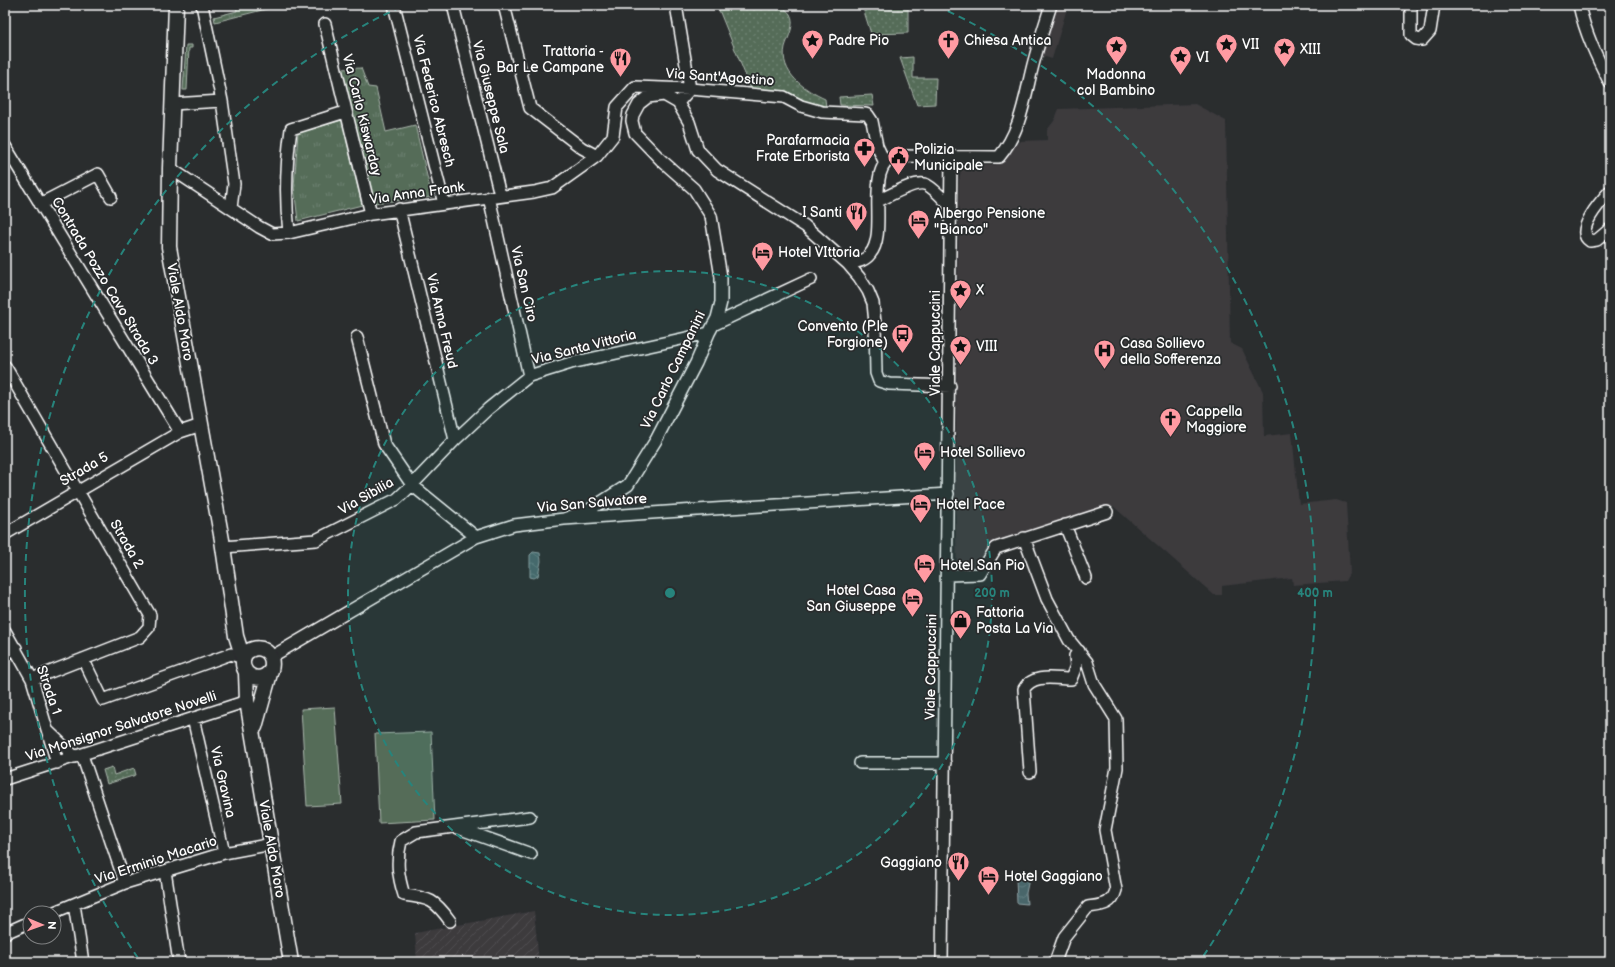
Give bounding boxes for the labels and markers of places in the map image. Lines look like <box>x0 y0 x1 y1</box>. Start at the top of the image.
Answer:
place icon: Padre Pio <box>799 27 825 60</box>
church icon: Chiesa Antica <box>936 27 962 60</box>
place icon: VII <box>1213 31 1239 64</box>
place label: Padre Pio <box>828 32 889 49</box>
place label: Chiesa Antica <box>964 32 1051 49</box>
place icon: Madonna col Bambino <box>1103 33 1129 66</box>
place label: VII <box>1242 36 1259 53</box>
place icon: XIII <box>1272 36 1298 69</box>
place label: XIII <box>1299 41 1321 58</box>
place label: Trattoria - Bar Le Campane <box>496 43 604 76</box>
place icon: VI <box>1168 44 1194 77</box>
restaurant icon: Trattoria - Bar Le Campane <box>607 46 633 79</box>
place label: VI <box>1196 49 1209 66</box>
place label: Madonna col Bambino <box>1077 66 1155 99</box>
place label: Parafarmacia Frate Erborista <box>756 132 850 165</box>
pharmacy icon: Parafarmacia Frate Erborista <box>852 135 878 168</box>
place label: Polizia Municipale <box>914 141 983 174</box>
public building icon: Polizia Municipale <box>886 144 912 177</box>
restaurant icon: I Santi <box>844 199 870 232</box>
place label: I Santi <box>802 204 842 221</box>
place label: Albergo Pensione "Bianco" <box>934 205 1045 238</box>
hotel icon: Albergo Pensione "Bianco" <box>906 208 932 241</box>
hotel icon: Hotel VIttoria <box>750 239 776 272</box>
place label: Hotel VIttoria <box>778 244 860 261</box>
place icon: X <box>947 277 973 310</box>
place label: X <box>975 282 984 299</box>
place label: Convento (P.le Forgione) <box>797 318 888 351</box>
bus stop icon: Convento (P.le Forgione) <box>890 321 916 354</box>
place icon: VIII <box>947 333 973 366</box>
place label: Casa Sollievo della Sofferenza <box>1120 335 1221 368</box>
place label: VIII <box>976 338 998 355</box>
hospital icon: Casa Sollievo della Sofferenza <box>1092 338 1118 371</box>
place label: Cappella Maggiore <box>1186 403 1247 436</box>
church icon: Cappella Maggiore <box>1157 406 1183 439</box>
hotel icon: Hotel Sollievo <box>911 439 937 472</box>
place label: Hotel Sollievo <box>940 444 1026 461</box>
hotel icon: Hotel Pace <box>908 491 934 524</box>
place label: Hotel Pace <box>936 496 1005 513</box>
hotel icon: Hotel San Pio <box>911 552 937 585</box>
place label: Hotel San Pio <box>940 557 1025 574</box>
place label: Hotel Casa San Giuseppe <box>807 582 896 615</box>
hotel icon: Hotel Casa San Giuseppe <box>899 585 925 618</box>
centre of rings <box>663 586 677 600</box>
place label: Fattoria Posta La Via <box>976 604 1054 637</box>
shop icon: Fattoria Posta La Via <box>948 607 974 640</box>
restaurant icon: Gaggiano <box>945 849 971 882</box>
place label: Gaggiano <box>880 854 942 871</box>
hotel icon: Hotel Gaggiano <box>976 863 1002 896</box>
place label: Hotel Gaggiano <box>1004 868 1103 885</box>

